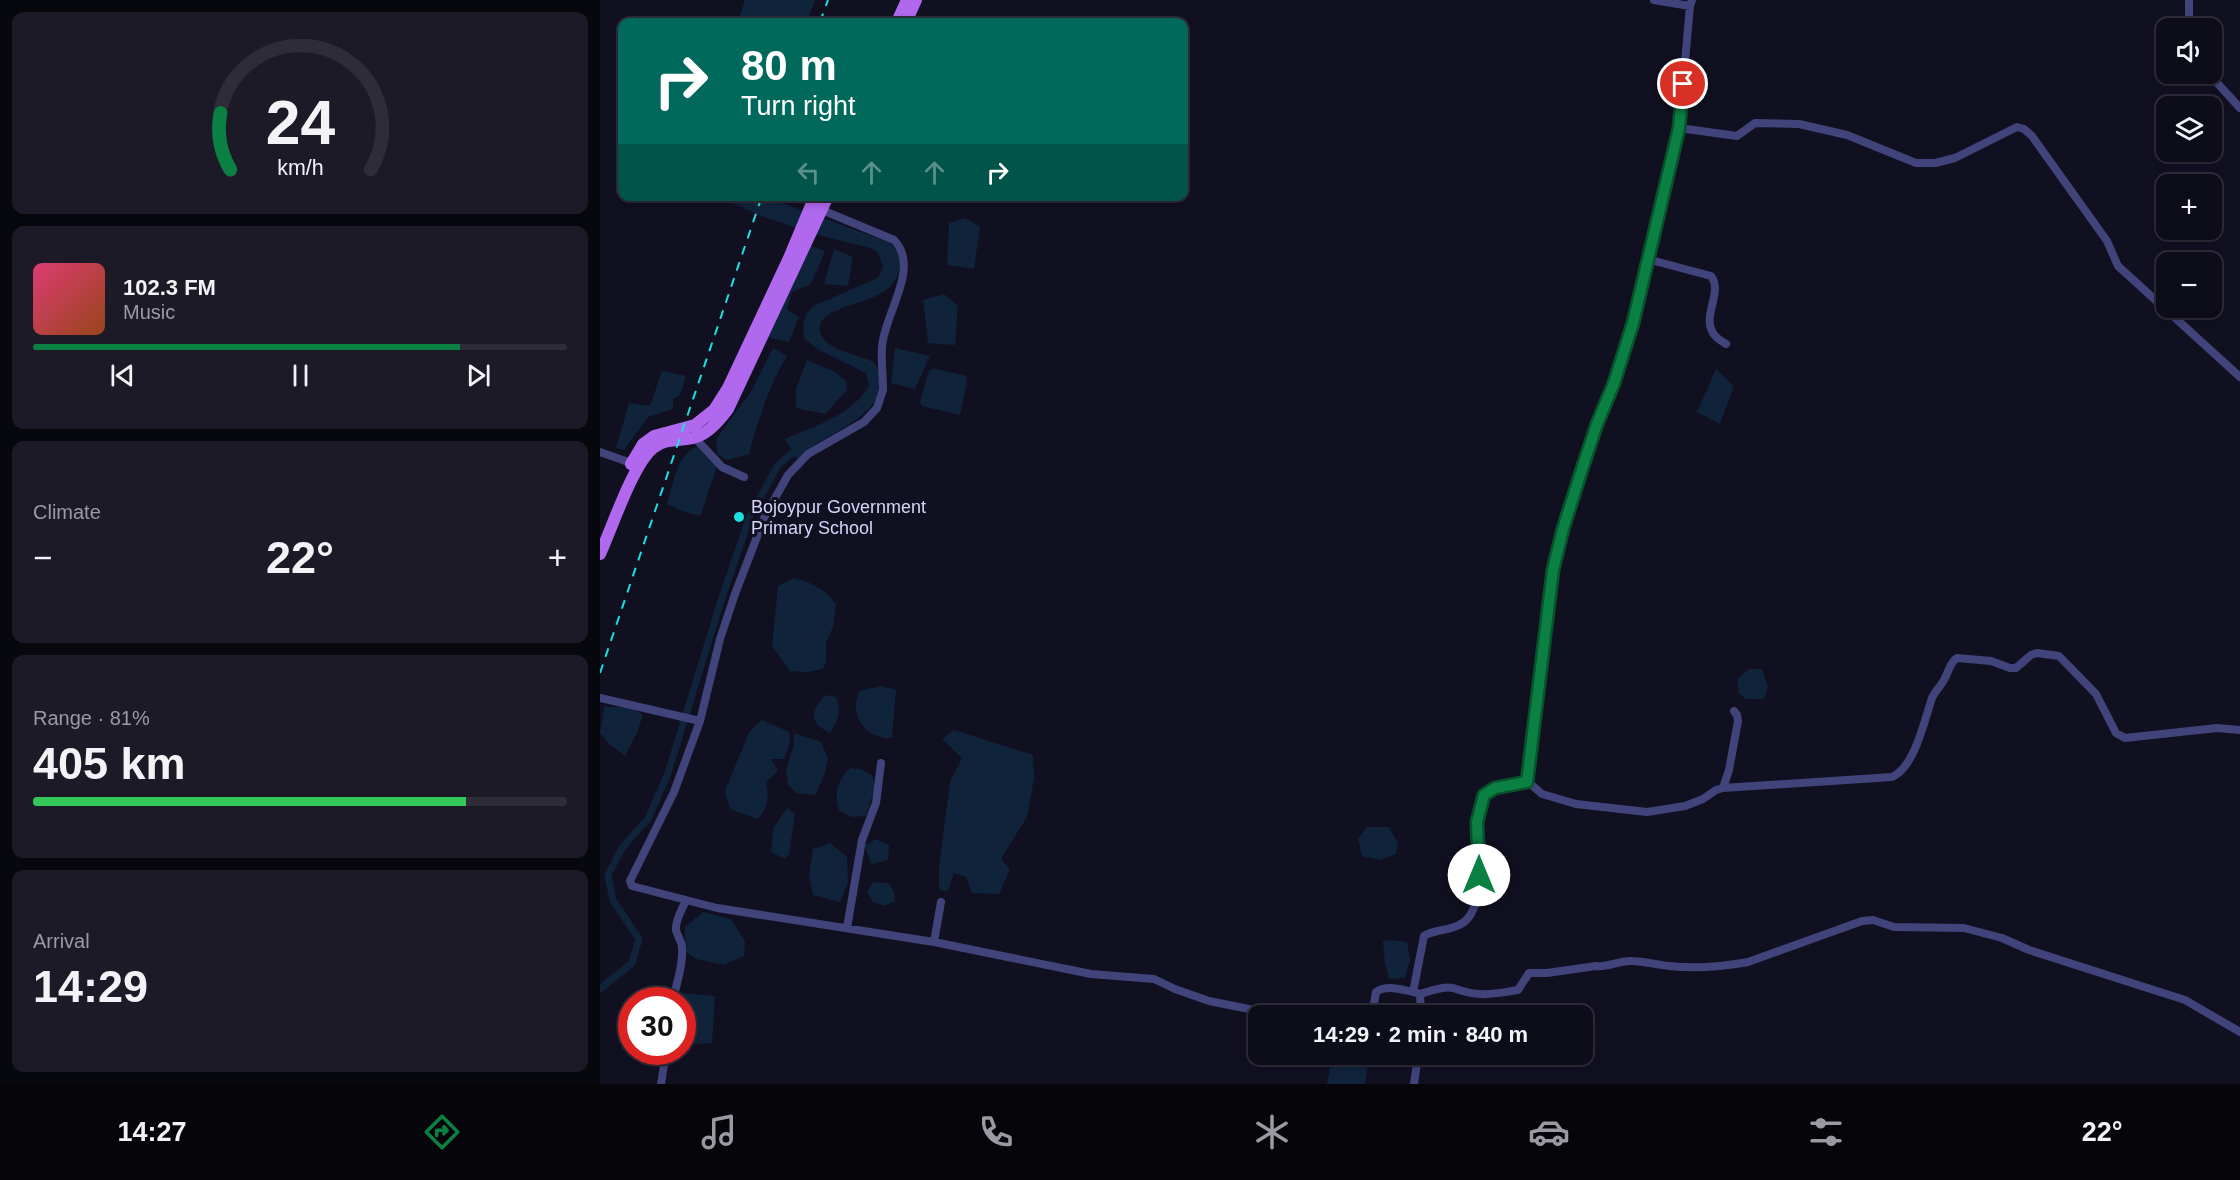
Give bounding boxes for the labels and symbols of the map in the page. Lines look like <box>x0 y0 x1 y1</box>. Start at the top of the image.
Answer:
pin <box>1657 58 1708 109</box>
place label: Bojoypur Government Primary School <box>751 497 926 538</box>
marker: Bojoypur Government Primary School <box>732 510 746 524</box>
position arrow <box>1447 843 1511 907</box>
speed limit sign: 30 <box>618 987 696 1065</box>

